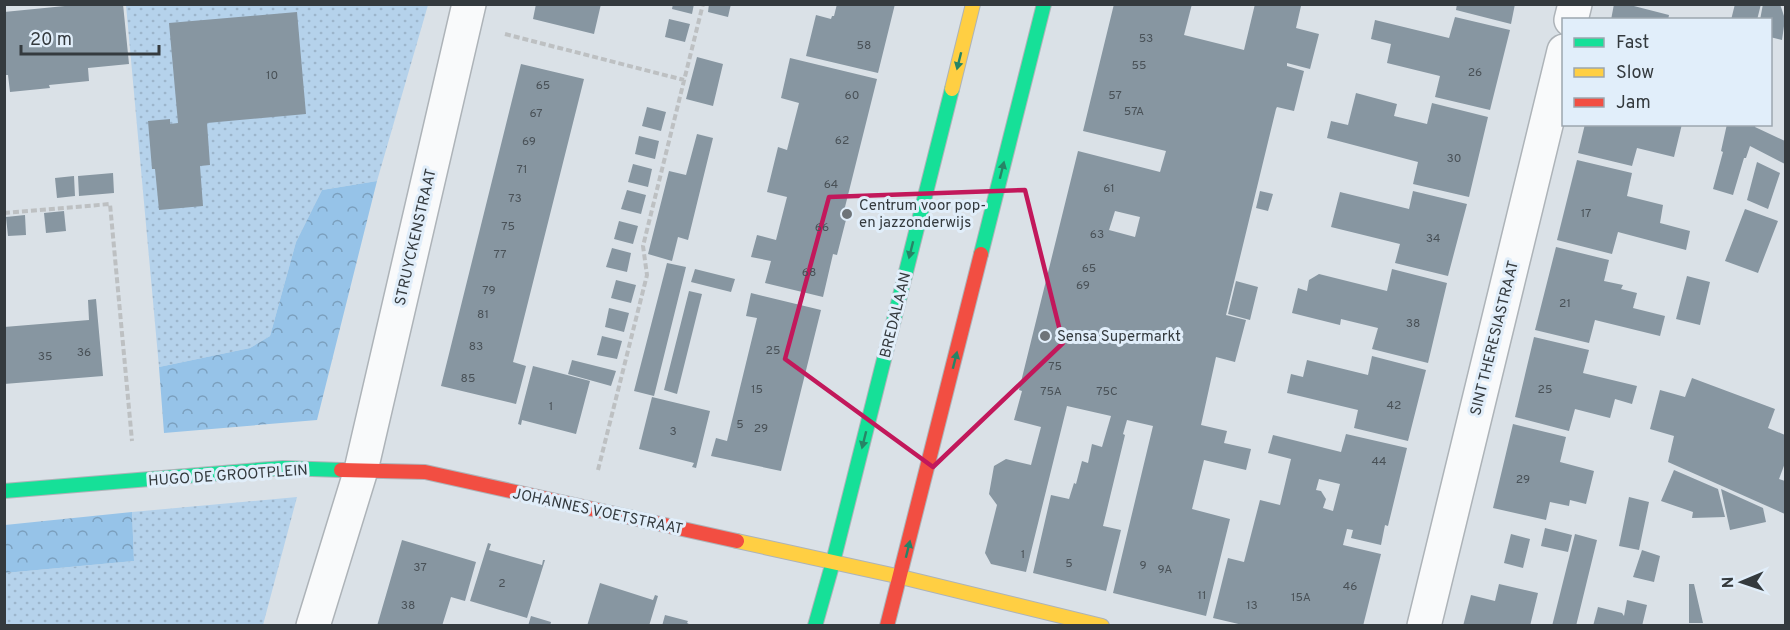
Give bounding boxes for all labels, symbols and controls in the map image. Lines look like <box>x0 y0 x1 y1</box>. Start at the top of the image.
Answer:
scale bar <box>21 18 159 56</box>
legend <box>1562 18 1772 126</box>
text: 20 m <box>30 29 72 52</box>
house number: 53 <box>1139 31 1153 47</box>
text: Fast <box>1616 32 1649 55</box>
house number: 58 <box>857 38 871 54</box>
one-way arrow <box>953 52 963 70</box>
house number: 55 <box>1132 58 1146 74</box>
text: Slow <box>1616 62 1654 85</box>
house number: 26 <box>1468 65 1482 81</box>
house number: 10 <box>266 68 278 84</box>
house number: 65 <box>536 78 550 94</box>
house number: 60 <box>845 88 859 104</box>
house number: 57 <box>1108 88 1122 104</box>
text: Jam <box>1616 92 1651 115</box>
house number: 57A <box>1124 104 1144 120</box>
house number: 67 <box>529 106 543 122</box>
house number: 62 <box>835 133 849 149</box>
house number: 69 <box>522 134 536 150</box>
house number: 30 <box>1447 151 1461 167</box>
one-way arrow <box>998 161 1008 180</box>
house number: 71 <box>517 162 527 178</box>
street label: STRUYCKENSTRAAT <box>391 167 441 308</box>
house number: 64 <box>824 177 838 193</box>
house number: 61 <box>1103 181 1115 197</box>
house number: 73 <box>508 191 522 207</box>
place label: Centrum voor pop- en jazzonderwijs <box>859 197 986 233</box>
house number: 17 <box>1581 206 1591 222</box>
marker: Centrum voor pop- en jazzonderwijs <box>840 207 854 221</box>
house number: 75 <box>501 219 515 235</box>
house number: 66 <box>815 220 829 236</box>
house number: 63 <box>1090 227 1104 243</box>
house number: 34 <box>1426 231 1440 247</box>
one-way arrow <box>906 241 916 260</box>
house number: 77 <box>494 247 506 263</box>
street label: SINT THERESIASTRAAT <box>1467 259 1524 418</box>
house number: 65 <box>1082 261 1096 277</box>
house number: 68 <box>802 265 816 281</box>
street label: BREDALAAN <box>877 271 916 360</box>
house number: 69 <box>1076 278 1090 294</box>
house number: 79 <box>482 283 496 299</box>
house number: 21 <box>1559 296 1571 312</box>
house number: 81 <box>477 307 489 323</box>
house number: 38 <box>1406 316 1420 332</box>
place label: Sensa Supermarkt <box>1057 328 1181 347</box>
marker: Sensa Supermarkt <box>1038 329 1052 343</box>
house number: 83 <box>469 339 483 355</box>
house number: 25 <box>766 343 780 359</box>
house number: 36 <box>77 345 91 361</box>
house number: 35 <box>38 349 52 365</box>
one-way arrow <box>951 350 961 369</box>
house number: 75 <box>1048 359 1062 375</box>
house number: 85 <box>461 371 475 387</box>
house number: 15 <box>751 382 763 398</box>
house number: 25 <box>1538 382 1552 398</box>
house number: 75A <box>1040 384 1062 400</box>
house number: 75C <box>1096 384 1118 400</box>
house number: 42 <box>1387 398 1401 414</box>
house number: 1 <box>549 399 553 415</box>
house number: 5 <box>736 417 744 433</box>
house number: 29 <box>754 421 768 437</box>
house number: 3 <box>669 424 677 440</box>
one-way arrow <box>859 431 868 449</box>
house number: 44 <box>1372 454 1386 470</box>
street label: HUGO DE GROOTPLEIN <box>148 461 309 492</box>
house number: 29 <box>1516 472 1530 488</box>
street label: JOHANNES VOETSTRAAT <box>511 485 685 540</box>
one-way arrow <box>904 540 914 558</box>
house number: 1 <box>1021 547 1025 563</box>
north arrow <box>1712 552 1772 612</box>
house number: 5 <box>1065 556 1073 572</box>
house number: 9 <box>1139 558 1147 574</box>
house number: 37 <box>413 560 427 576</box>
house number: 9A <box>1158 562 1172 578</box>
house number: 2 <box>498 576 506 592</box>
text: N <box>1719 576 1739 589</box>
house number: 46 <box>1343 579 1357 595</box>
house number: 11 <box>1198 588 1206 604</box>
house number: 15A <box>1291 590 1311 606</box>
house number: 38 <box>401 598 415 614</box>
house number: 13 <box>1246 598 1258 614</box>

